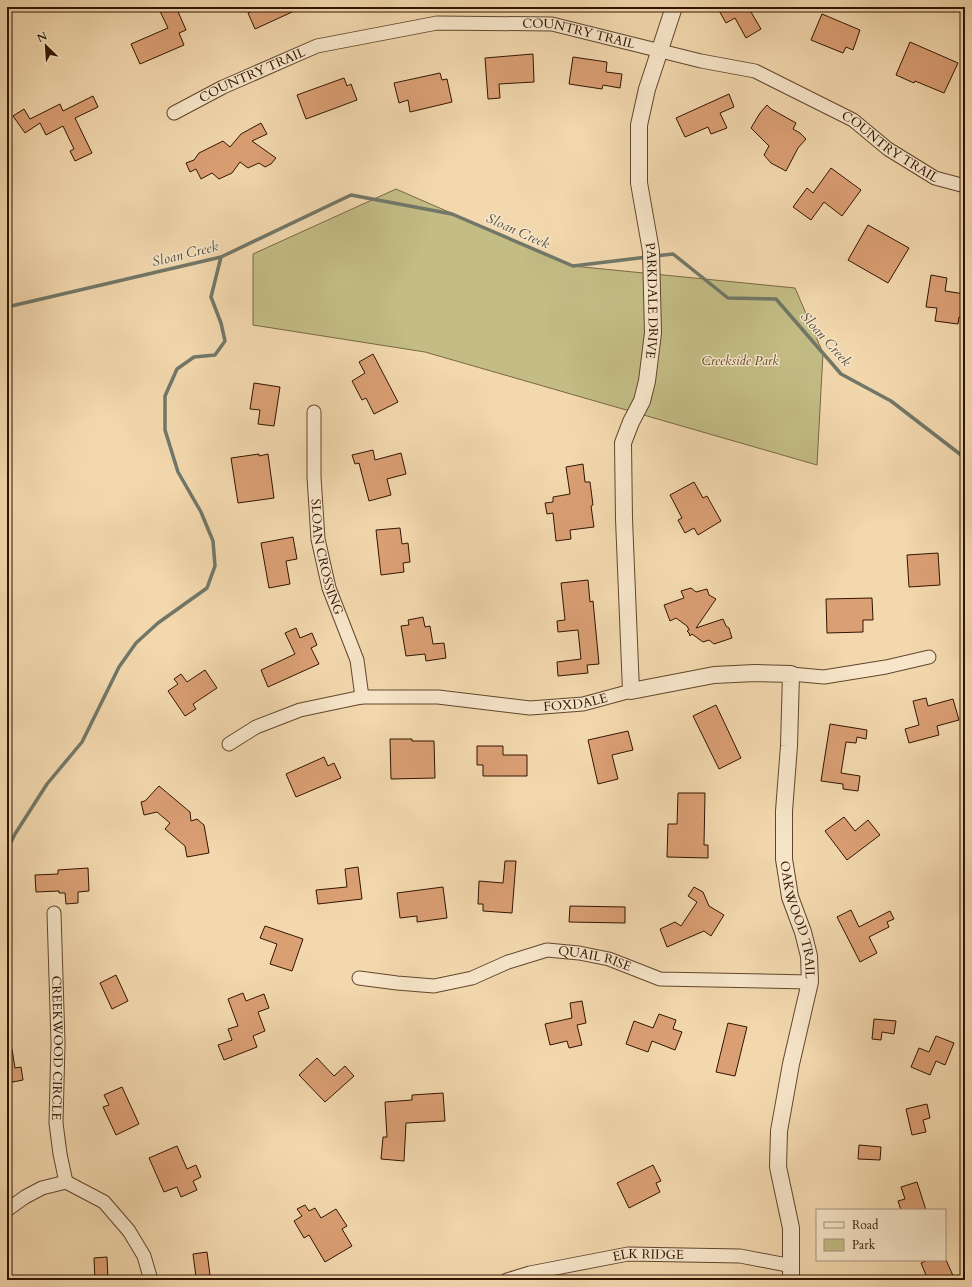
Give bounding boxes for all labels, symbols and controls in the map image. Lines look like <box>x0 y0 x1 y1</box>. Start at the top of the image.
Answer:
street label: COUNTRY TRAIL <box>522 15 637 53</box>
north arrow <box>26 26 66 66</box>
text: N <box>34 28 50 46</box>
street label: COUNTRY TRAIL <box>196 43 308 107</box>
street label: COUNTRY TRAIL <box>839 107 942 187</box>
water label: Sloan Creek <box>483 209 553 253</box>
water label: Sloan Creek <box>150 237 220 271</box>
street label: PARKDALE DRIVE <box>641 241 662 360</box>
water label: Sloan Creek <box>796 308 856 371</box>
park label: Creekside Park <box>701 352 779 370</box>
street label: SLOAN CROSSING <box>306 498 348 617</box>
street label: FOXDALE <box>543 689 610 716</box>
street label: OAKWOOD TRAIL <box>775 860 819 979</box>
street label: QUAIL RISE <box>557 942 634 976</box>
street label: CREEKWOOD CIRCLE <box>47 975 67 1121</box>
legend <box>816 1209 946 1261</box>
text: Road <box>852 1217 879 1233</box>
text: Park <box>852 1237 876 1253</box>
street label: ELK RIDGE <box>611 1245 684 1266</box>

